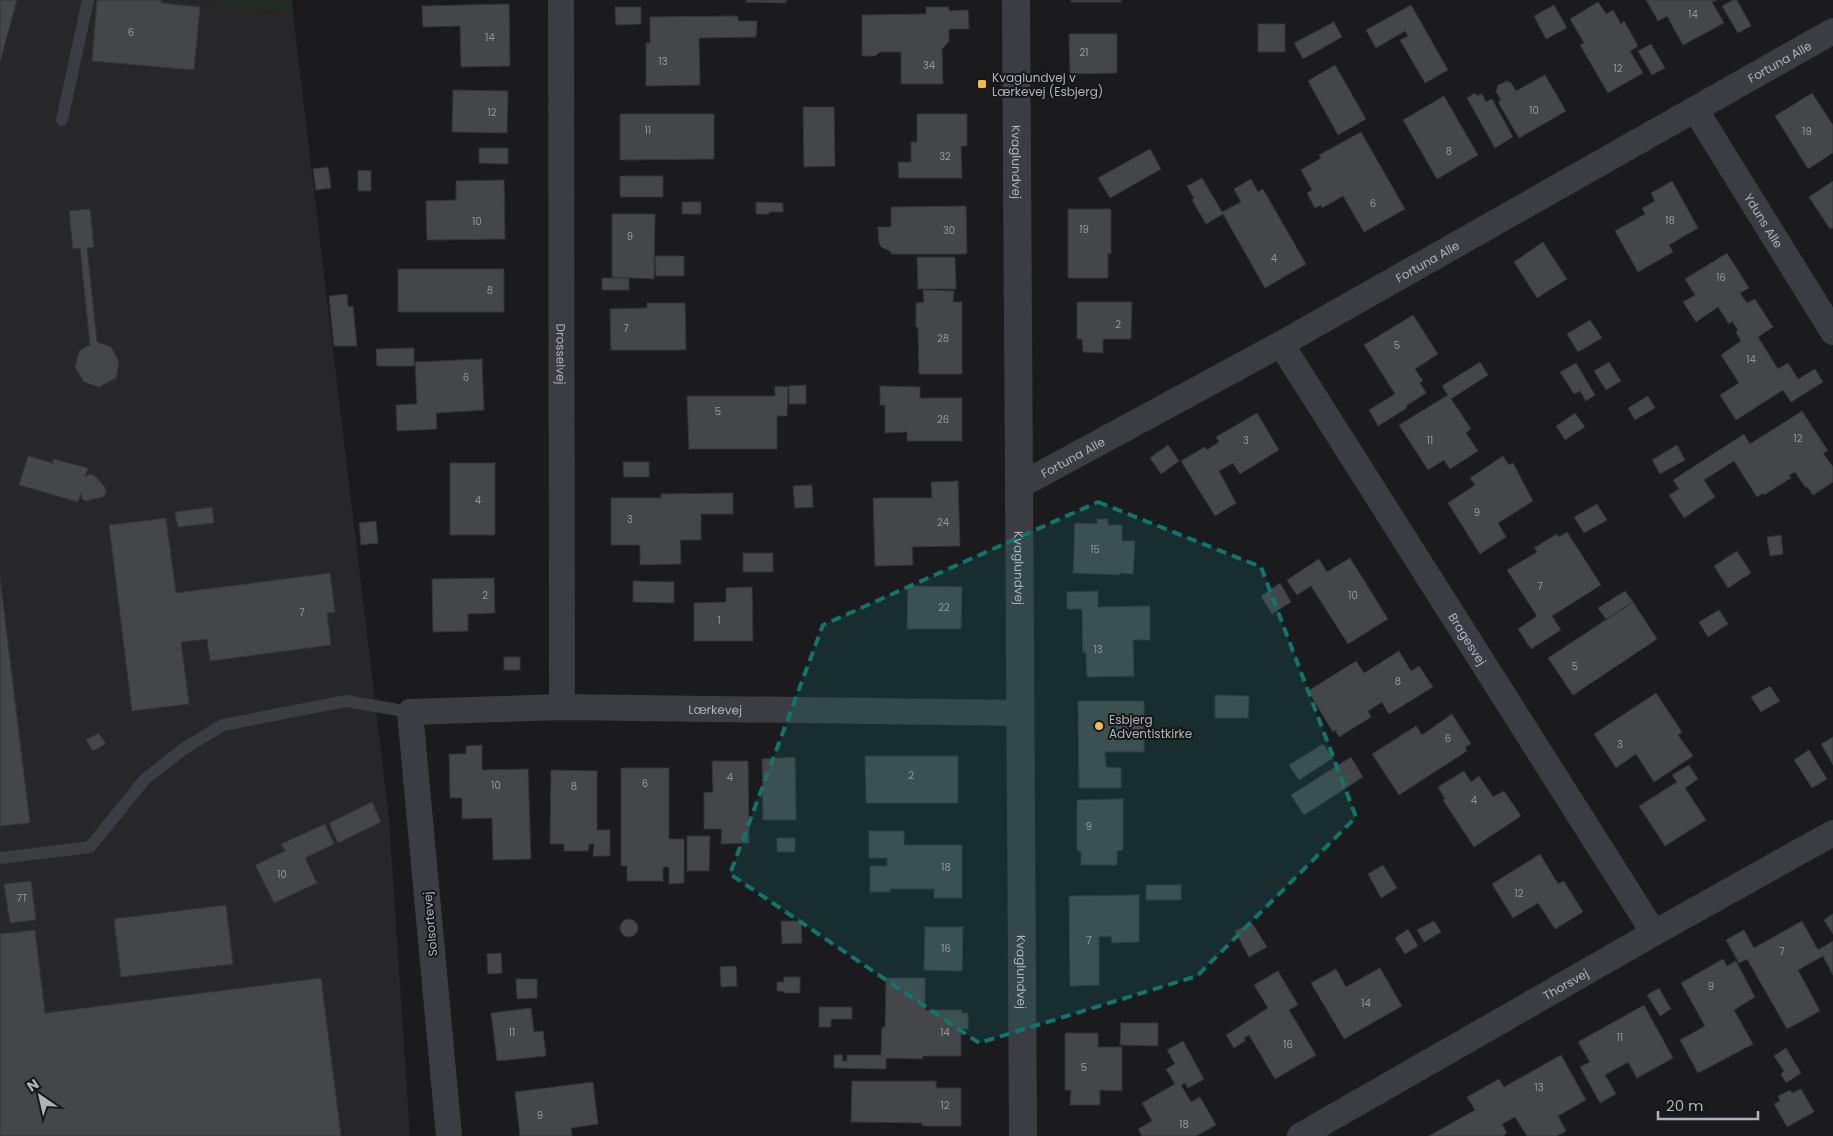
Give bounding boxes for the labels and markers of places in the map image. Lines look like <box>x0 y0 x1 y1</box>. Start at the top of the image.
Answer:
place label: Kvaglundvej v Lærkevej (Esbjerg) <box>992 69 1103 100</box>
marker: Kvaglundvej v Lærkevej (Esbjerg) <box>976 78 988 90</box>
place label: Esbjerg Adventistkirke <box>1109 711 1192 742</box>
marker: Esbjerg Adventistkirke <box>1093 720 1105 732</box>

